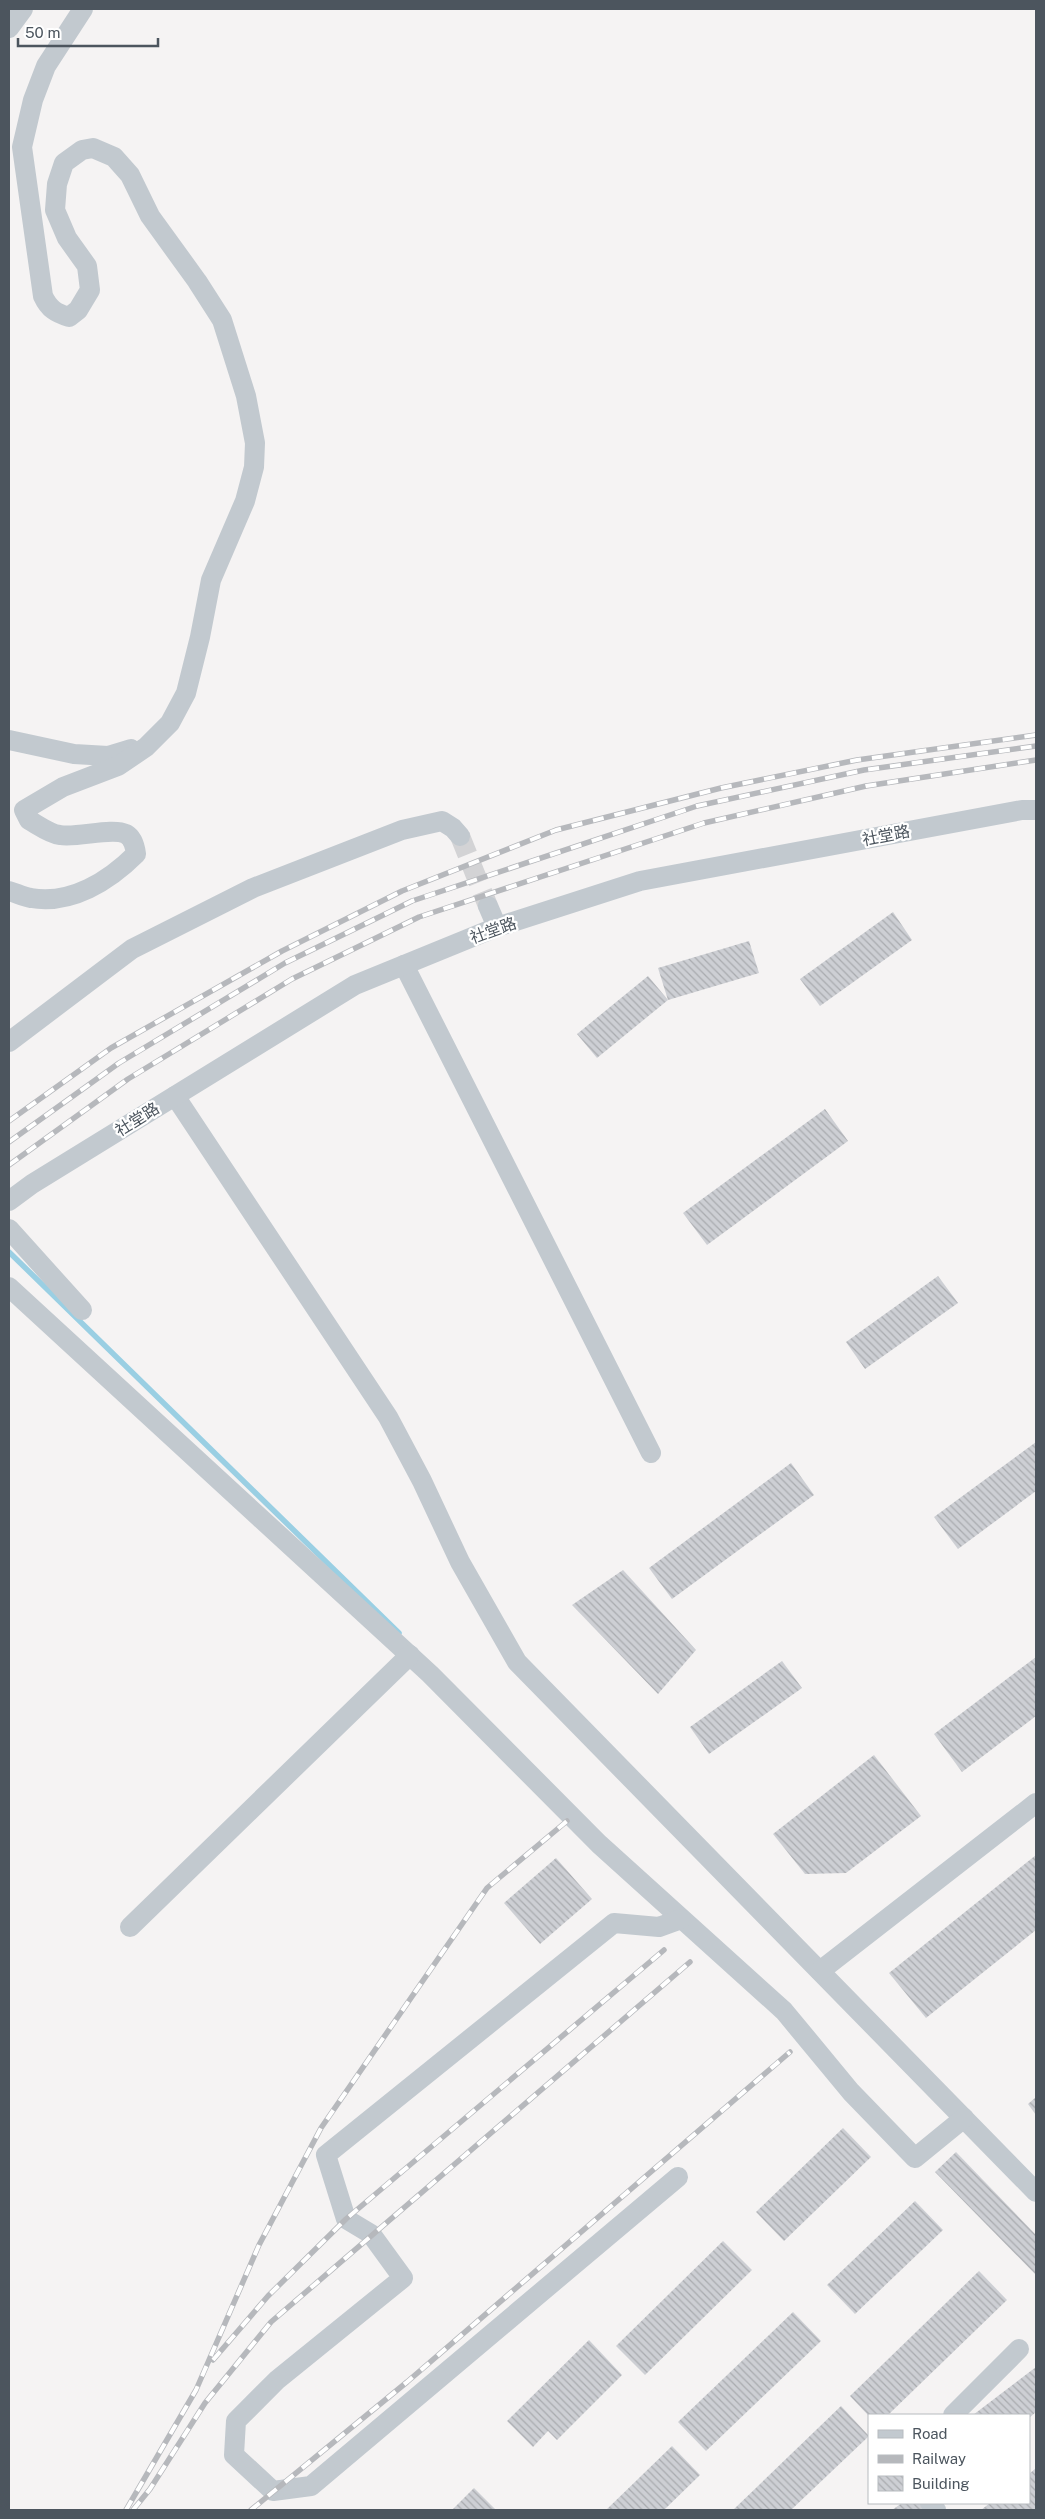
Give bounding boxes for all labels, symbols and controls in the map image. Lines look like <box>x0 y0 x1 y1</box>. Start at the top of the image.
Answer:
scale bar <box>18 15 158 47</box>
text: 50 m <box>25 24 60 41</box>
street label: 社堂路 <box>861 822 911 849</box>
street label: 社堂路 <box>467 913 519 948</box>
street label: 社堂路 <box>112 1099 163 1140</box>
legend <box>868 2414 1030 2504</box>
text: Road <box>912 2425 948 2442</box>
text: Railway <box>912 2450 966 2467</box>
text: Building <box>912 2475 970 2492</box>

